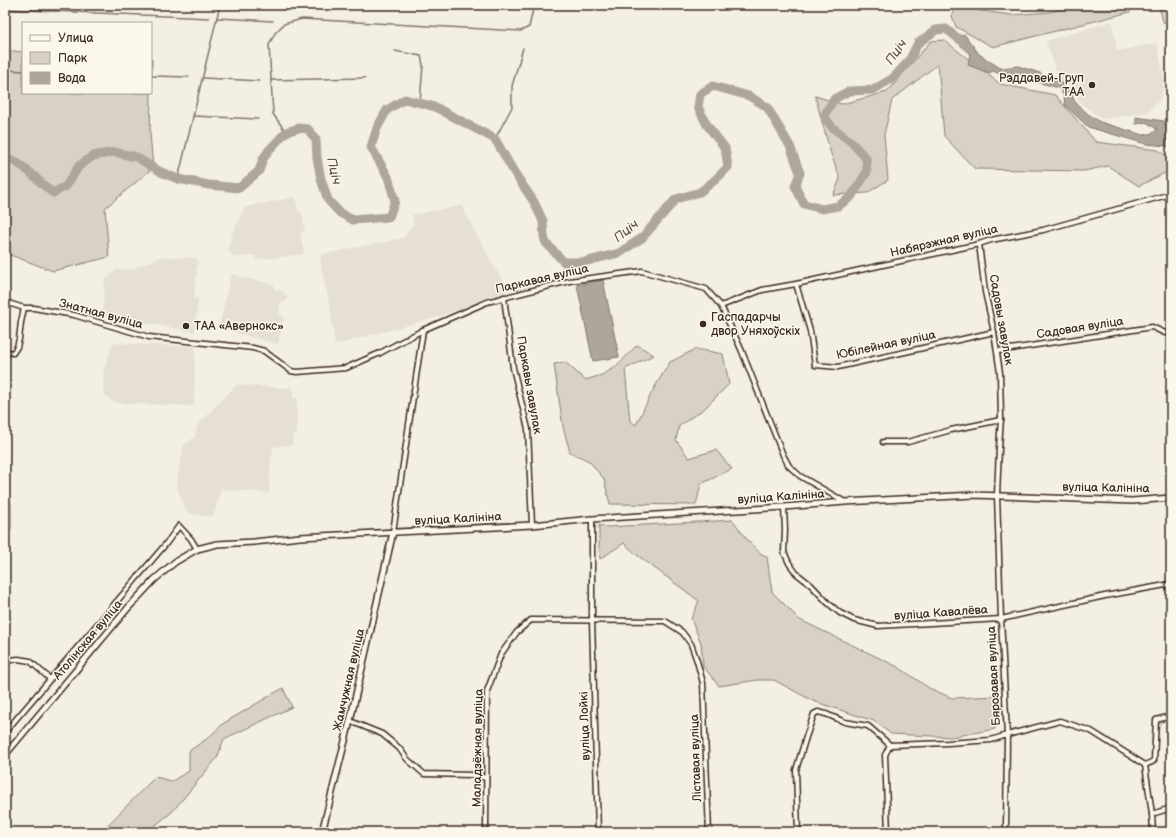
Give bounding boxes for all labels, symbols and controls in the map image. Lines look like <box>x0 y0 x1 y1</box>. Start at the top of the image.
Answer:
legend <box>22 22 152 94</box>
text: Улица <box>58 31 94 46</box>
water label: Пціч <box>882 36 911 68</box>
text: Парк <box>58 51 88 66</box>
text: Вода <box>58 71 86 86</box>
place label: Рэддавей-Груп ТАА <box>999 71 1085 100</box>
marker: Рэддавей-Груп ТАА <box>1087 80 1097 90</box>
water label: Пціч <box>323 156 345 186</box>
water label: Пціч <box>610 216 642 246</box>
street label: Набярэжная вуліца <box>889 221 999 261</box>
street label: Паркавая вуліца <box>494 261 590 297</box>
street label: Садовы завулак <box>986 273 1016 367</box>
street label: Знатная вуліца <box>58 296 144 332</box>
place label: Гаспадарчы двор Уняхоўскіх <box>711 310 800 339</box>
street label: Садовая вуліца <box>1035 314 1125 342</box>
place label: ТАА «Авернокс» <box>194 319 284 334</box>
marker: Гаспадарчы двор Уняхоўскіх <box>698 319 708 329</box>
marker: ТАА «Авернокс» <box>181 321 191 331</box>
street label: Юбілейная вуліца <box>835 327 937 363</box>
street label: Паркавы завулак <box>513 335 545 436</box>
street label: вуліца Калініна <box>1062 480 1150 496</box>
street label: вуліца Калініна <box>737 486 825 508</box>
street label: вуліца Калініна <box>414 509 502 529</box>
street label: Атолінская вуліца <box>49 597 126 684</box>
street label: вуліца Кавалёва <box>894 602 988 624</box>
street label: Бярозавая вуліца <box>984 626 1004 726</box>
street label: Жамчужная вуліца <box>330 627 368 733</box>
street label: Маладзёжная вуліца <box>469 689 487 807</box>
street label: вуліца Лойкі <box>576 691 594 761</box>
street label: Ліставая вуліца <box>687 714 705 803</box>

